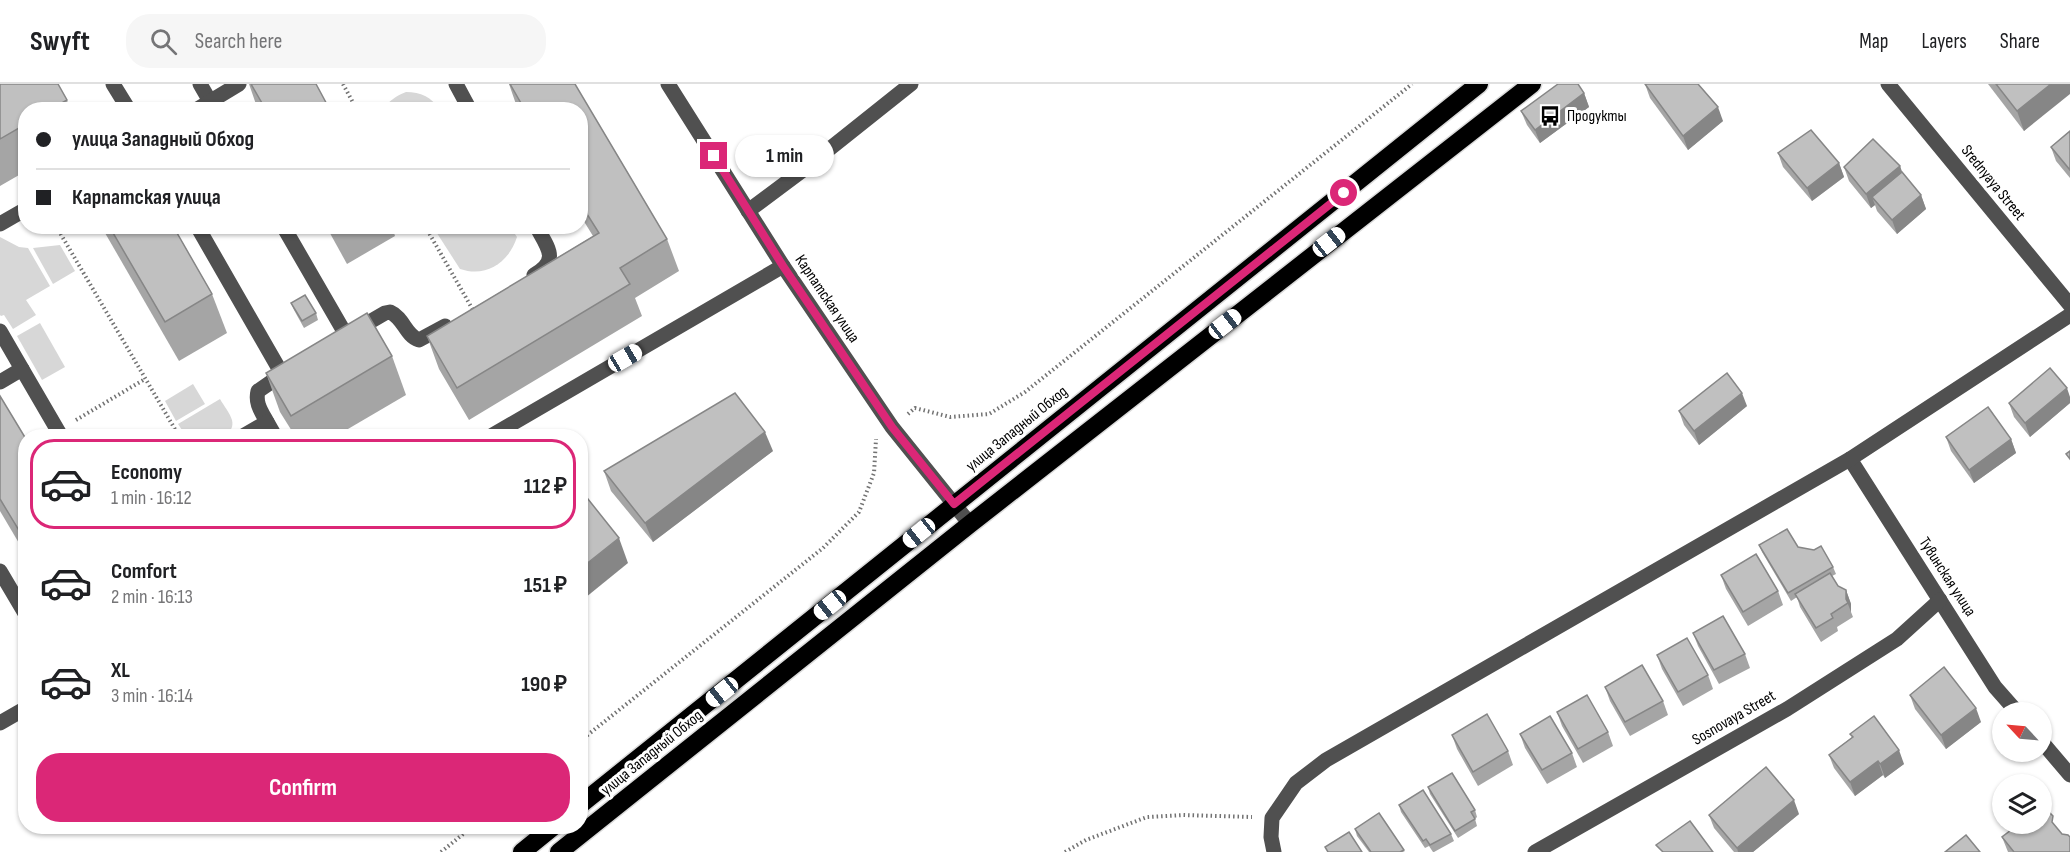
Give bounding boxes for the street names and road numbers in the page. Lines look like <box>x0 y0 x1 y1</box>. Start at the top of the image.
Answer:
street label: Srednyaya Street <box>1957 141 2029 225</box>
street label: Карпатская улица <box>791 251 863 347</box>
street label: улица Западный Обход <box>962 382 1072 476</box>
street label: Тувинская улица <box>1914 534 1980 620</box>
street label: Sosnovaya Street <box>1689 686 1779 749</box>
street label: улица Западный Обход <box>597 706 707 800</box>

